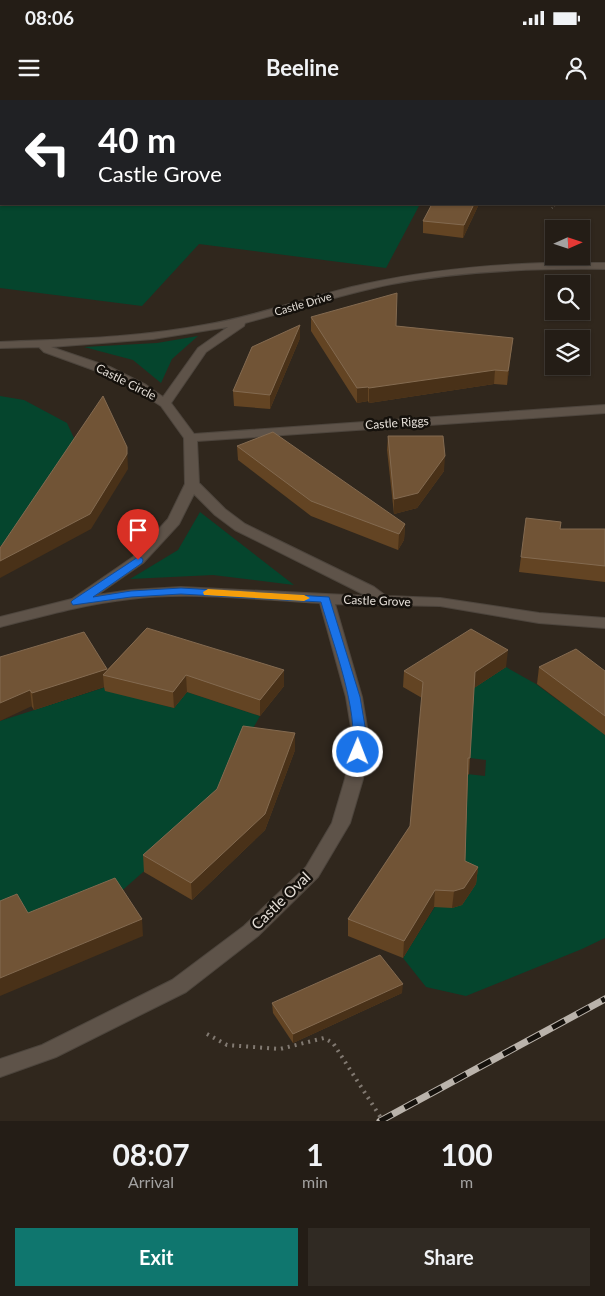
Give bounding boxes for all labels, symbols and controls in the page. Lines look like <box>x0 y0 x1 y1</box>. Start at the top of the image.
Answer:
text: 08:06 <box>25 6 74 29</box>
icon: menu <box>15 54 43 82</box>
text: Beeline <box>266 54 339 81</box>
icon: person <box>562 54 590 82</box>
text: 40 m <box>98 118 176 160</box>
icon: left <box>15 120 80 185</box>
text: Castle Grove <box>98 160 222 187</box>
north arrow <box>545 220 590 265</box>
map controls <box>545 220 590 375</box>
button: search <box>545 275 590 320</box>
street label: Castle Drive <box>273 289 333 318</box>
button: layers <box>545 330 590 375</box>
street label: Castle Circle <box>94 360 159 403</box>
street label: Castle Riggs <box>365 413 429 432</box>
pin <box>117 509 159 560</box>
icon: arrive <box>124 516 152 544</box>
street label: Castle Grove <box>343 592 411 609</box>
position arrow <box>331 725 383 777</box>
street label: Castle Oval <box>247 868 314 933</box>
text: 08:07 <box>112 1136 190 1172</box>
text: 1 <box>306 1136 324 1172</box>
text: 100 <box>440 1136 493 1172</box>
text: Arrival <box>128 1172 174 1191</box>
text: min <box>302 1172 328 1191</box>
text: m <box>460 1172 473 1191</box>
button: Exit <box>15 1228 298 1286</box>
button: Share <box>308 1228 590 1286</box>

